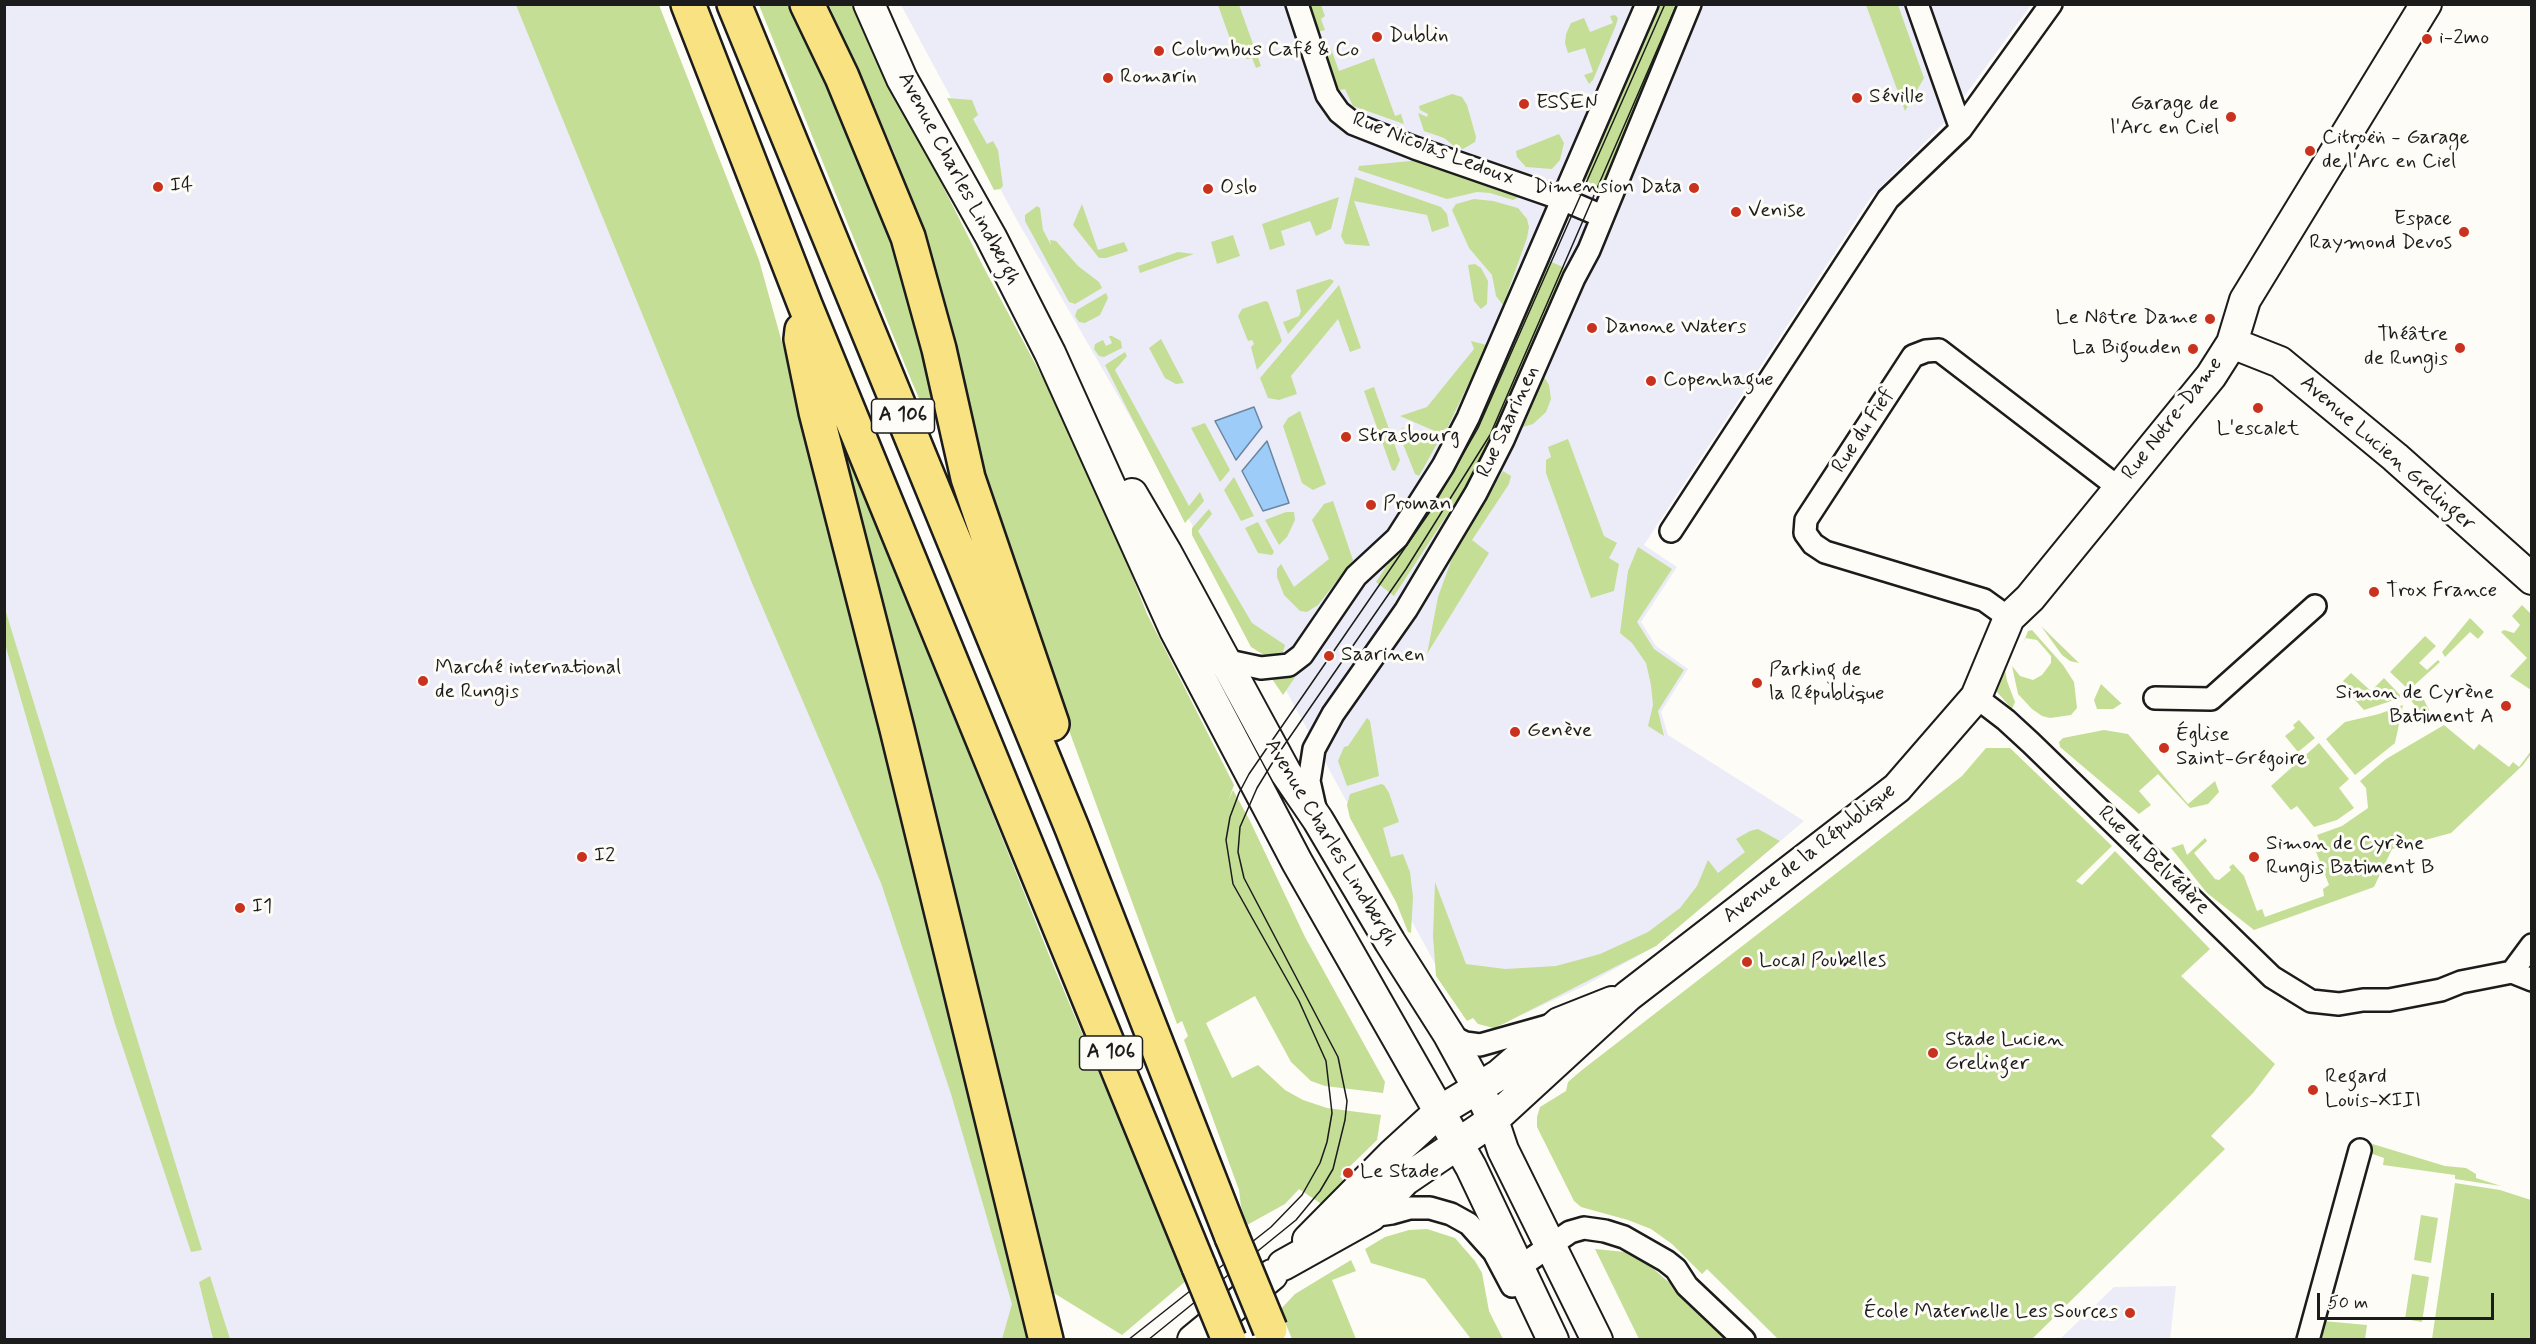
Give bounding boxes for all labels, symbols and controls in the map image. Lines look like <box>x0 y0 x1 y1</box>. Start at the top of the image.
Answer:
place label: Dublin <box>1389 24 1449 50</box>
place label: i-2mo <box>2439 26 2489 52</box>
marker: Dublin <box>1370 30 1384 44</box>
marker: i-2mo <box>2420 32 2434 46</box>
place label: Columbus Café & Co <box>1171 38 1359 64</box>
marker: Columbus Café & Co <box>1152 44 1166 58</box>
place label: Romarin <box>1120 65 1197 91</box>
street label: Avenue Charles Lindbergh <box>891 68 1025 290</box>
marker: Romarin <box>1101 71 1115 85</box>
place label: Séville <box>1869 85 1924 111</box>
place label: ESSEN <box>1536 91 1598 117</box>
marker: Séville <box>1850 91 1864 105</box>
place label: Garage de l'Arc en Ciel <box>2110 92 2219 142</box>
marker: ESSEN <box>1517 97 1531 111</box>
street label: Rue Nicolas Ledoux <box>1349 108 1517 192</box>
marker: Garage de l'Arc en Ciel <box>2224 110 2238 124</box>
place label: Citroën - Garage de l'Arc en Ciel <box>2322 126 2469 176</box>
marker: Citroën - Garage de l'Arc en Ciel <box>2303 144 2317 158</box>
place label: I4 <box>170 174 193 200</box>
place label: Dimension Data <box>1534 175 1682 201</box>
place label: Oslo <box>1220 176 1257 202</box>
marker: I4 <box>151 180 165 194</box>
marker: Dimension Data <box>1687 181 1701 195</box>
marker: Oslo <box>1201 182 1215 196</box>
place label: Venise <box>1748 199 1806 225</box>
marker: Venise <box>1729 205 1743 219</box>
place label: Espace Raymond Devos <box>2309 207 2452 257</box>
marker: Espace Raymond Devos <box>2457 225 2471 239</box>
place label: Le Nôtre Dame <box>2056 306 2198 332</box>
marker: Le Nôtre Dame <box>2203 312 2217 326</box>
place label: Danone Waters <box>1604 315 1746 341</box>
marker: Danone Waters <box>1585 321 1599 335</box>
place label: Théâtre de Rungis <box>2364 323 2448 373</box>
place label: La Bigouden <box>2072 336 2181 362</box>
marker: Théâtre de Rungis <box>2453 341 2467 355</box>
marker: La Bigouden <box>2186 342 2200 356</box>
street label: Rue Notre-Dame <box>2117 353 2229 485</box>
street label: Rue Saarinen <box>1472 362 1546 482</box>
place label: Copenhague <box>1663 368 1774 394</box>
street label: Avenue Lucien Grelinger <box>2294 371 2480 537</box>
marker: Copenhague <box>1644 374 1658 388</box>
street label: Rue du Fief <box>1827 384 1901 478</box>
road number: A 106 <box>872 399 934 433</box>
marker: L'escalet <box>2251 401 2265 415</box>
place label: L'escalet <box>2217 417 2299 443</box>
place label: Strasbourg <box>1358 424 1460 450</box>
marker: Strasbourg <box>1339 430 1353 444</box>
place label: Proman <box>1383 492 1452 518</box>
marker: Proman <box>1364 498 1378 512</box>
place label: Trox France <box>2386 579 2497 605</box>
marker: Trox France <box>2367 585 2381 599</box>
place label: Saarinen <box>1341 643 1425 669</box>
marker: Saarinen <box>1322 649 1336 663</box>
place label: Marché international de Rungis <box>435 656 621 706</box>
place label: Parking de la République <box>1769 658 1884 708</box>
marker: Marché international de Rungis <box>416 674 430 688</box>
marker: Parking de la République <box>1750 676 1764 690</box>
place label: Simon de Cyrène Batiment A <box>2336 681 2494 731</box>
marker: Simon de Cyrène Batiment A <box>2499 699 2513 713</box>
place label: Genève <box>1527 719 1592 745</box>
place label: Église Saint-Grégoire <box>2176 723 2307 773</box>
marker: Genève <box>1508 725 1522 739</box>
street label: Avenue Charles Lindbergh <box>1258 735 1402 951</box>
marker: Église Saint-Grégoire <box>2157 741 2171 755</box>
street label: Avenue de la République <box>1719 779 1901 929</box>
street label: Rue du Belvédère <box>2092 801 2214 921</box>
place label: Simon de Cyrène Rungis Batiment B <box>2266 832 2434 882</box>
place label: I2 <box>594 844 615 870</box>
marker: I2 <box>575 850 589 864</box>
marker: Simon de Cyrène Rungis Batiment B <box>2247 850 2261 864</box>
place label: I1 <box>252 895 272 921</box>
marker: I1 <box>233 901 247 915</box>
place label: Local Poubelles <box>1759 949 1886 975</box>
marker: Local Poubelles <box>1740 955 1754 969</box>
place label: Stade Lucien Grelinger <box>1945 1028 2064 1078</box>
road number: A 106 <box>1080 1036 1142 1070</box>
marker: Stade Lucien Grelinger <box>1926 1046 1940 1060</box>
place label: Regard Louis-XIII <box>2325 1065 2421 1115</box>
marker: Regard Louis-XIII <box>2306 1083 2320 1097</box>
place label: Le Stade <box>1360 1160 1439 1186</box>
marker: Le Stade <box>1341 1166 1355 1180</box>
scale bar <box>2320 1281 2497 1319</box>
text: 50 m <box>2328 1291 2368 1315</box>
place label: École Maternelle Les Sources <box>1864 1300 2118 1326</box>
marker: École Maternelle Les Sources <box>2123 1306 2137 1320</box>

